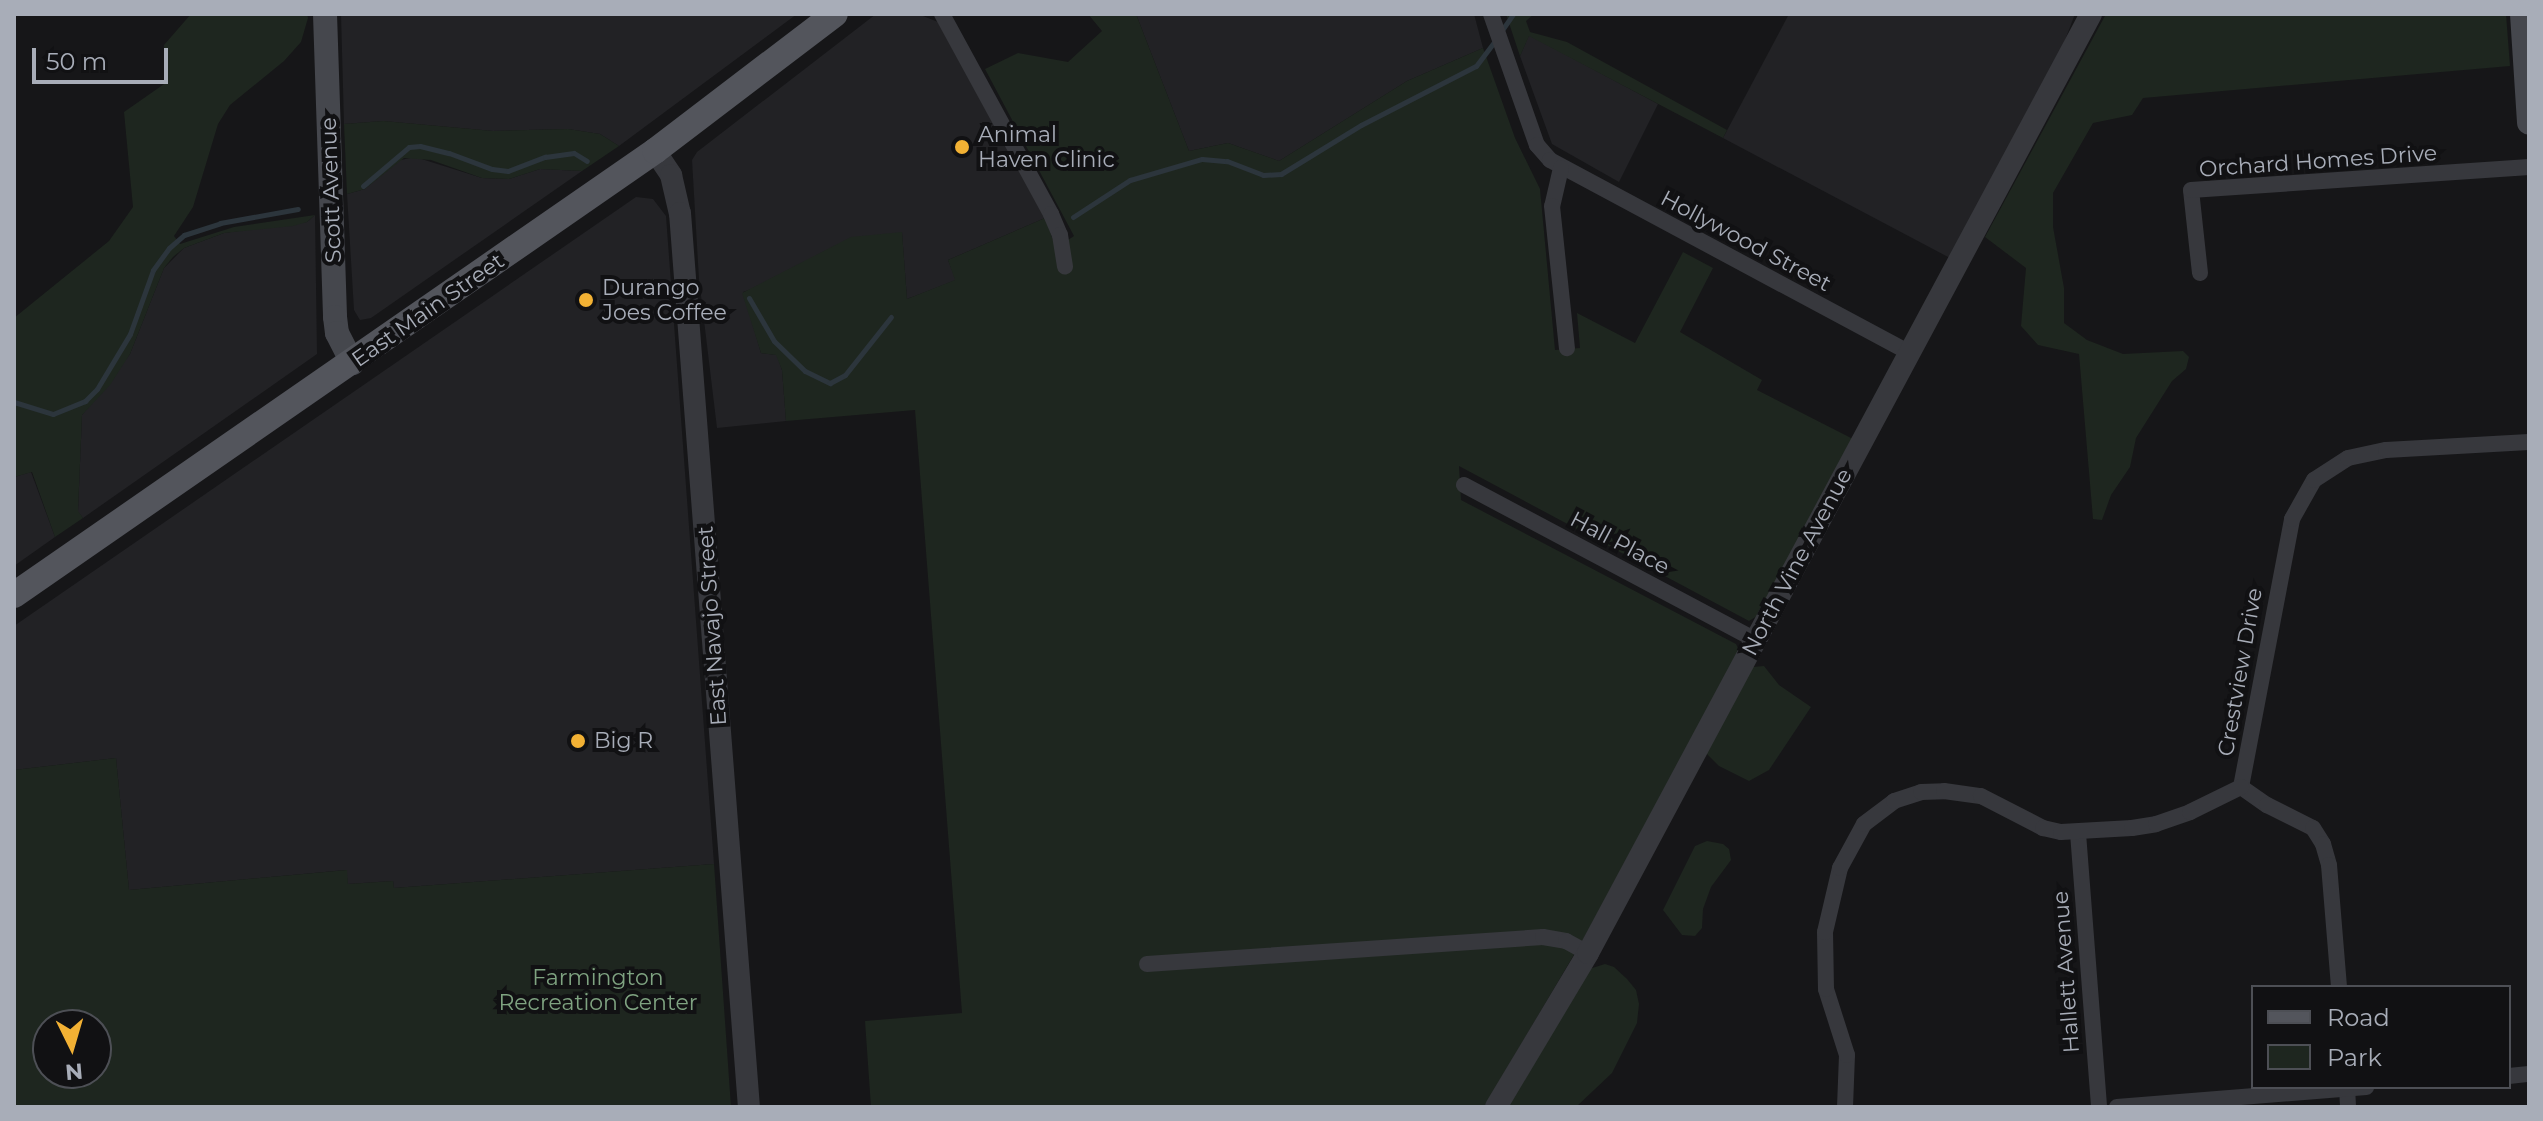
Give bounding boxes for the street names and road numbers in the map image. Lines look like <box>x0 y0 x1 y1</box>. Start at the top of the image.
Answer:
street label: Scott Avenue <box>315 117 347 263</box>
street label: Orchard Homes Drive <box>2198 140 2438 182</box>
street label: Hollywood Street <box>1656 185 1836 297</box>
street label: East Main Street <box>347 248 509 372</box>
street label: North Vine Avenue <box>1736 464 1858 660</box>
street label: Hall Place <box>1566 506 1674 580</box>
street label: East Navajo Street <box>692 525 732 727</box>
street label: Crestview Drive <box>2212 586 2268 758</box>
street label: Hallett Avenue <box>2047 890 2085 1054</box>

